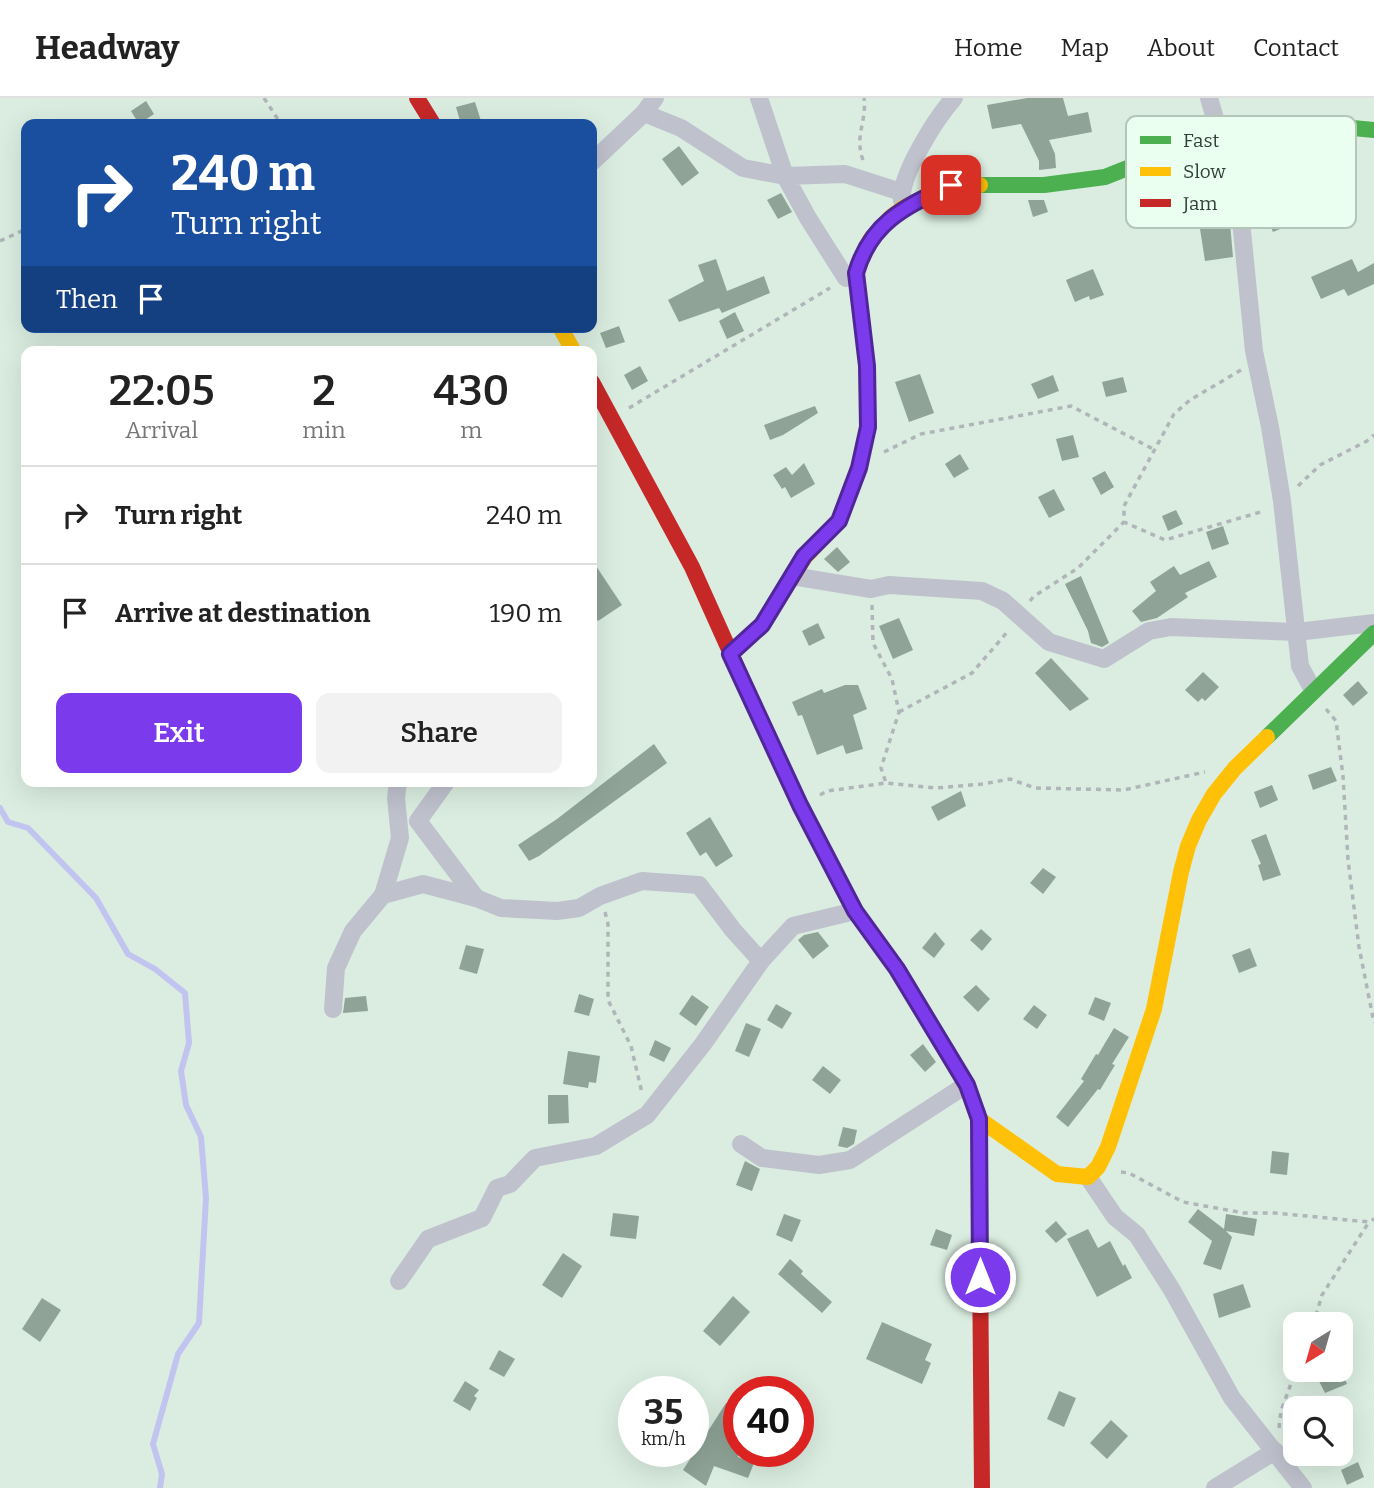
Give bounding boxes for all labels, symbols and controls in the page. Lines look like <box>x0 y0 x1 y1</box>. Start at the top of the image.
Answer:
text: Headway <box>35 28 179 68</box>
text: Home <box>954 34 1023 62</box>
text: Map <box>1061 34 1109 62</box>
text: About <box>1147 34 1215 62</box>
text: Contact <box>1253 34 1339 62</box>
legend <box>1126 116 1356 228</box>
text: Fast <box>1183 129 1220 152</box>
text: 240 m <box>171 144 315 203</box>
icon: right <box>56 147 147 238</box>
pin <box>921 155 981 215</box>
text: Slow <box>1183 160 1226 183</box>
icon: arrive <box>932 166 970 204</box>
text: Jam <box>1182 192 1217 215</box>
text: Turn right <box>171 204 322 242</box>
icon: arrive <box>132 280 170 318</box>
text: Then <box>56 284 118 315</box>
text: 22:05 <box>109 366 215 416</box>
text: 2 <box>312 366 336 416</box>
text: 430 <box>433 366 509 416</box>
text: Arrival <box>125 416 198 444</box>
text: min <box>302 416 346 444</box>
text: m <box>460 416 482 444</box>
icon: right <box>56 496 94 534</box>
text: Turn right <box>115 500 242 531</box>
text: 240 m <box>486 500 562 531</box>
icon: arrive <box>56 594 94 632</box>
text: Arrive at destination <box>115 598 370 629</box>
text: 190 m <box>490 598 562 629</box>
button: Exit <box>56 693 302 773</box>
button: Share <box>316 693 562 773</box>
position arrow <box>943 1240 1017 1314</box>
north arrow <box>1283 1312 1353 1382</box>
map controls <box>1283 1312 1353 1466</box>
speed limit sign: 40 <box>723 1376 814 1467</box>
text: 35 <box>644 1391 683 1433</box>
button: search <box>1283 1396 1353 1466</box>
text: km/h <box>641 1428 686 1450</box>

